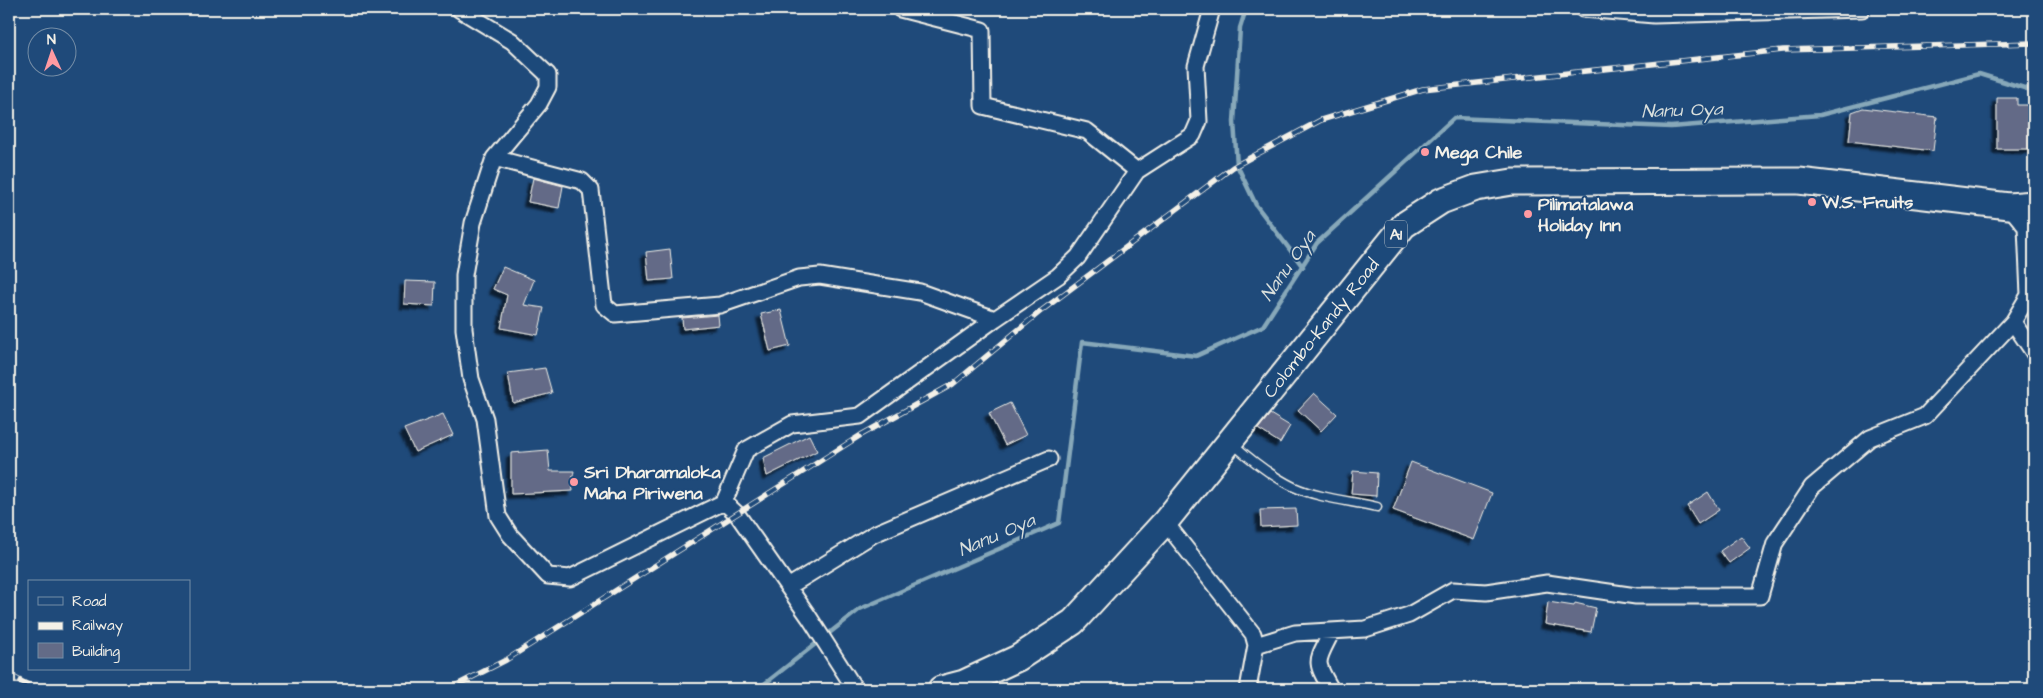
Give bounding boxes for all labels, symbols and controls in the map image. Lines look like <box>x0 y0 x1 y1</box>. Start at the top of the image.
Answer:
north arrow <box>28 28 78 78</box>
text: N <box>46 30 56 50</box>
water label: Nanu Oya <box>1641 96 1724 125</box>
place label: Mega Chile <box>1435 140 1522 166</box>
marker: Mega Chile <box>1419 146 1431 158</box>
place label: W.S. Fruits <box>1821 190 1913 215</box>
place label: Pilimatalawa Holiday Inn <box>1538 192 1634 239</box>
marker: W.S. Fruits <box>1806 196 1818 208</box>
marker: Pilimatalawa Holiday Inn <box>1522 208 1534 220</box>
road number: A1 <box>1385 220 1407 248</box>
water label: Nanu Oya <box>1254 224 1323 307</box>
street label: Colombo-Kandy Road <box>1258 253 1385 403</box>
place label: Sri Dharamaloka Maha Piriwena <box>583 460 721 506</box>
marker: Sri Dharamaloka Maha Piriwena <box>568 476 580 488</box>
water label: Nanu Oya <box>954 507 1040 564</box>
legend <box>28 580 190 670</box>
text: Road <box>72 591 107 612</box>
text: Railway <box>72 615 123 637</box>
text: Building <box>72 641 120 663</box>

